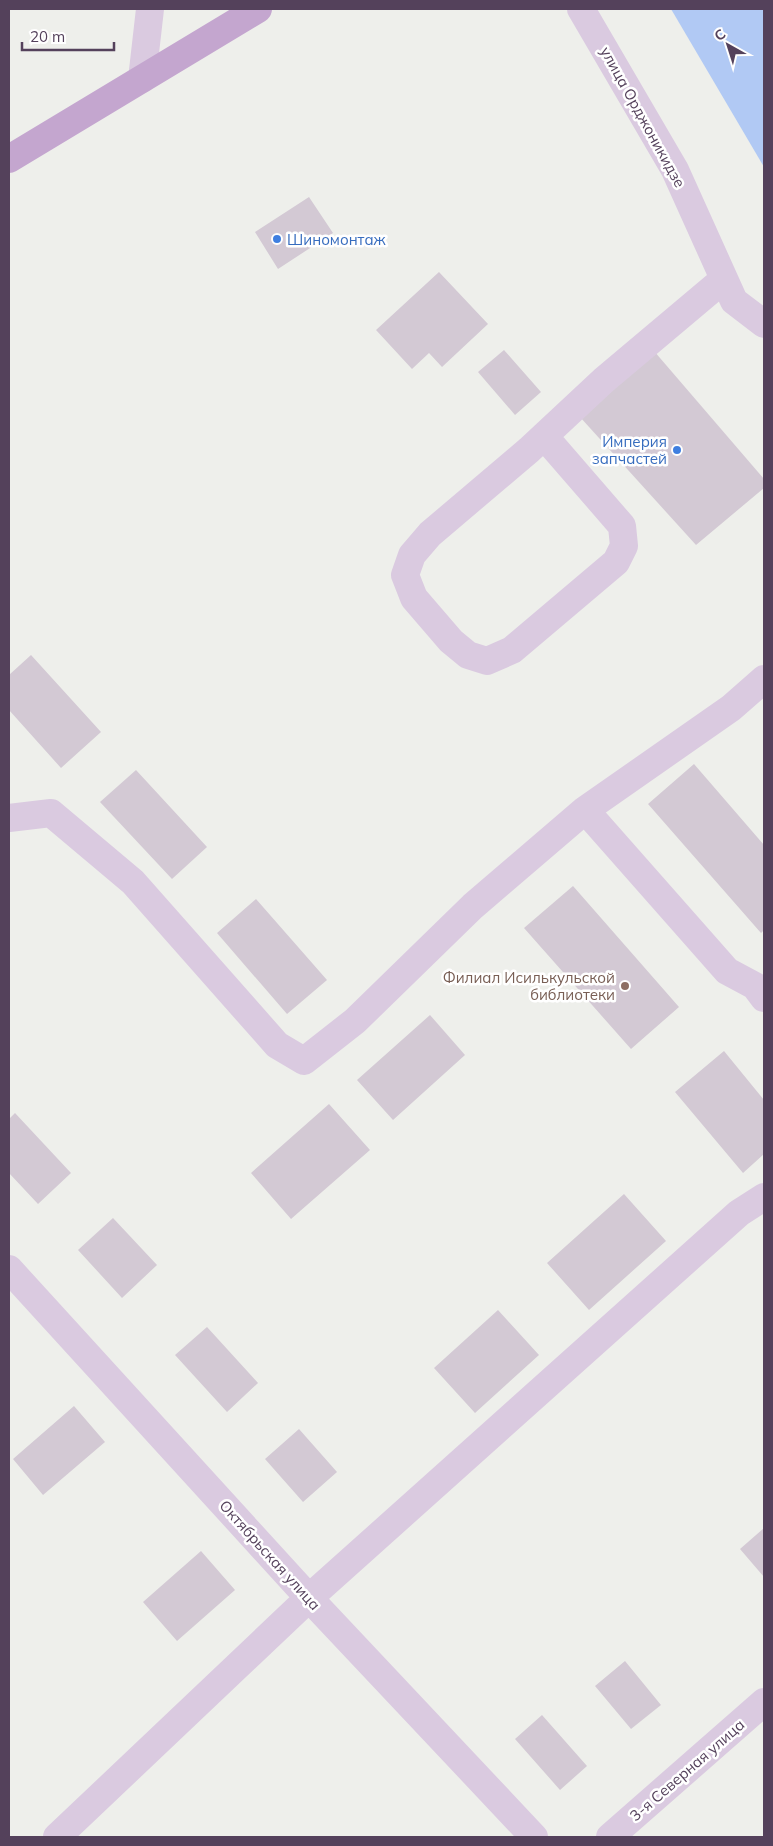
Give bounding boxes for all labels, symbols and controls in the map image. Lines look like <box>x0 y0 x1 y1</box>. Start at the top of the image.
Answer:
scale bar <box>22 20 115 52</box>
north arrow <box>703 20 753 70</box>
text: С <box>710 25 729 45</box>
text: 20 m <box>30 27 65 46</box>
street label: улица Орджоникидзе <box>596 43 690 191</box>
place label: Шиномонтаж <box>287 230 387 249</box>
marker: Шиномонтаж <box>271 233 283 245</box>
place label: Империя запчастей <box>592 432 667 468</box>
marker: Империя запчастей <box>671 444 683 456</box>
place label: Филиал Исилькульской библиотеки <box>443 968 615 1004</box>
marker: Филиал Исилькульской библиотеки <box>619 980 631 992</box>
street label: Октябрьская улица <box>216 1496 324 1614</box>
street label: 3-я Северная улица <box>626 1715 748 1825</box>

